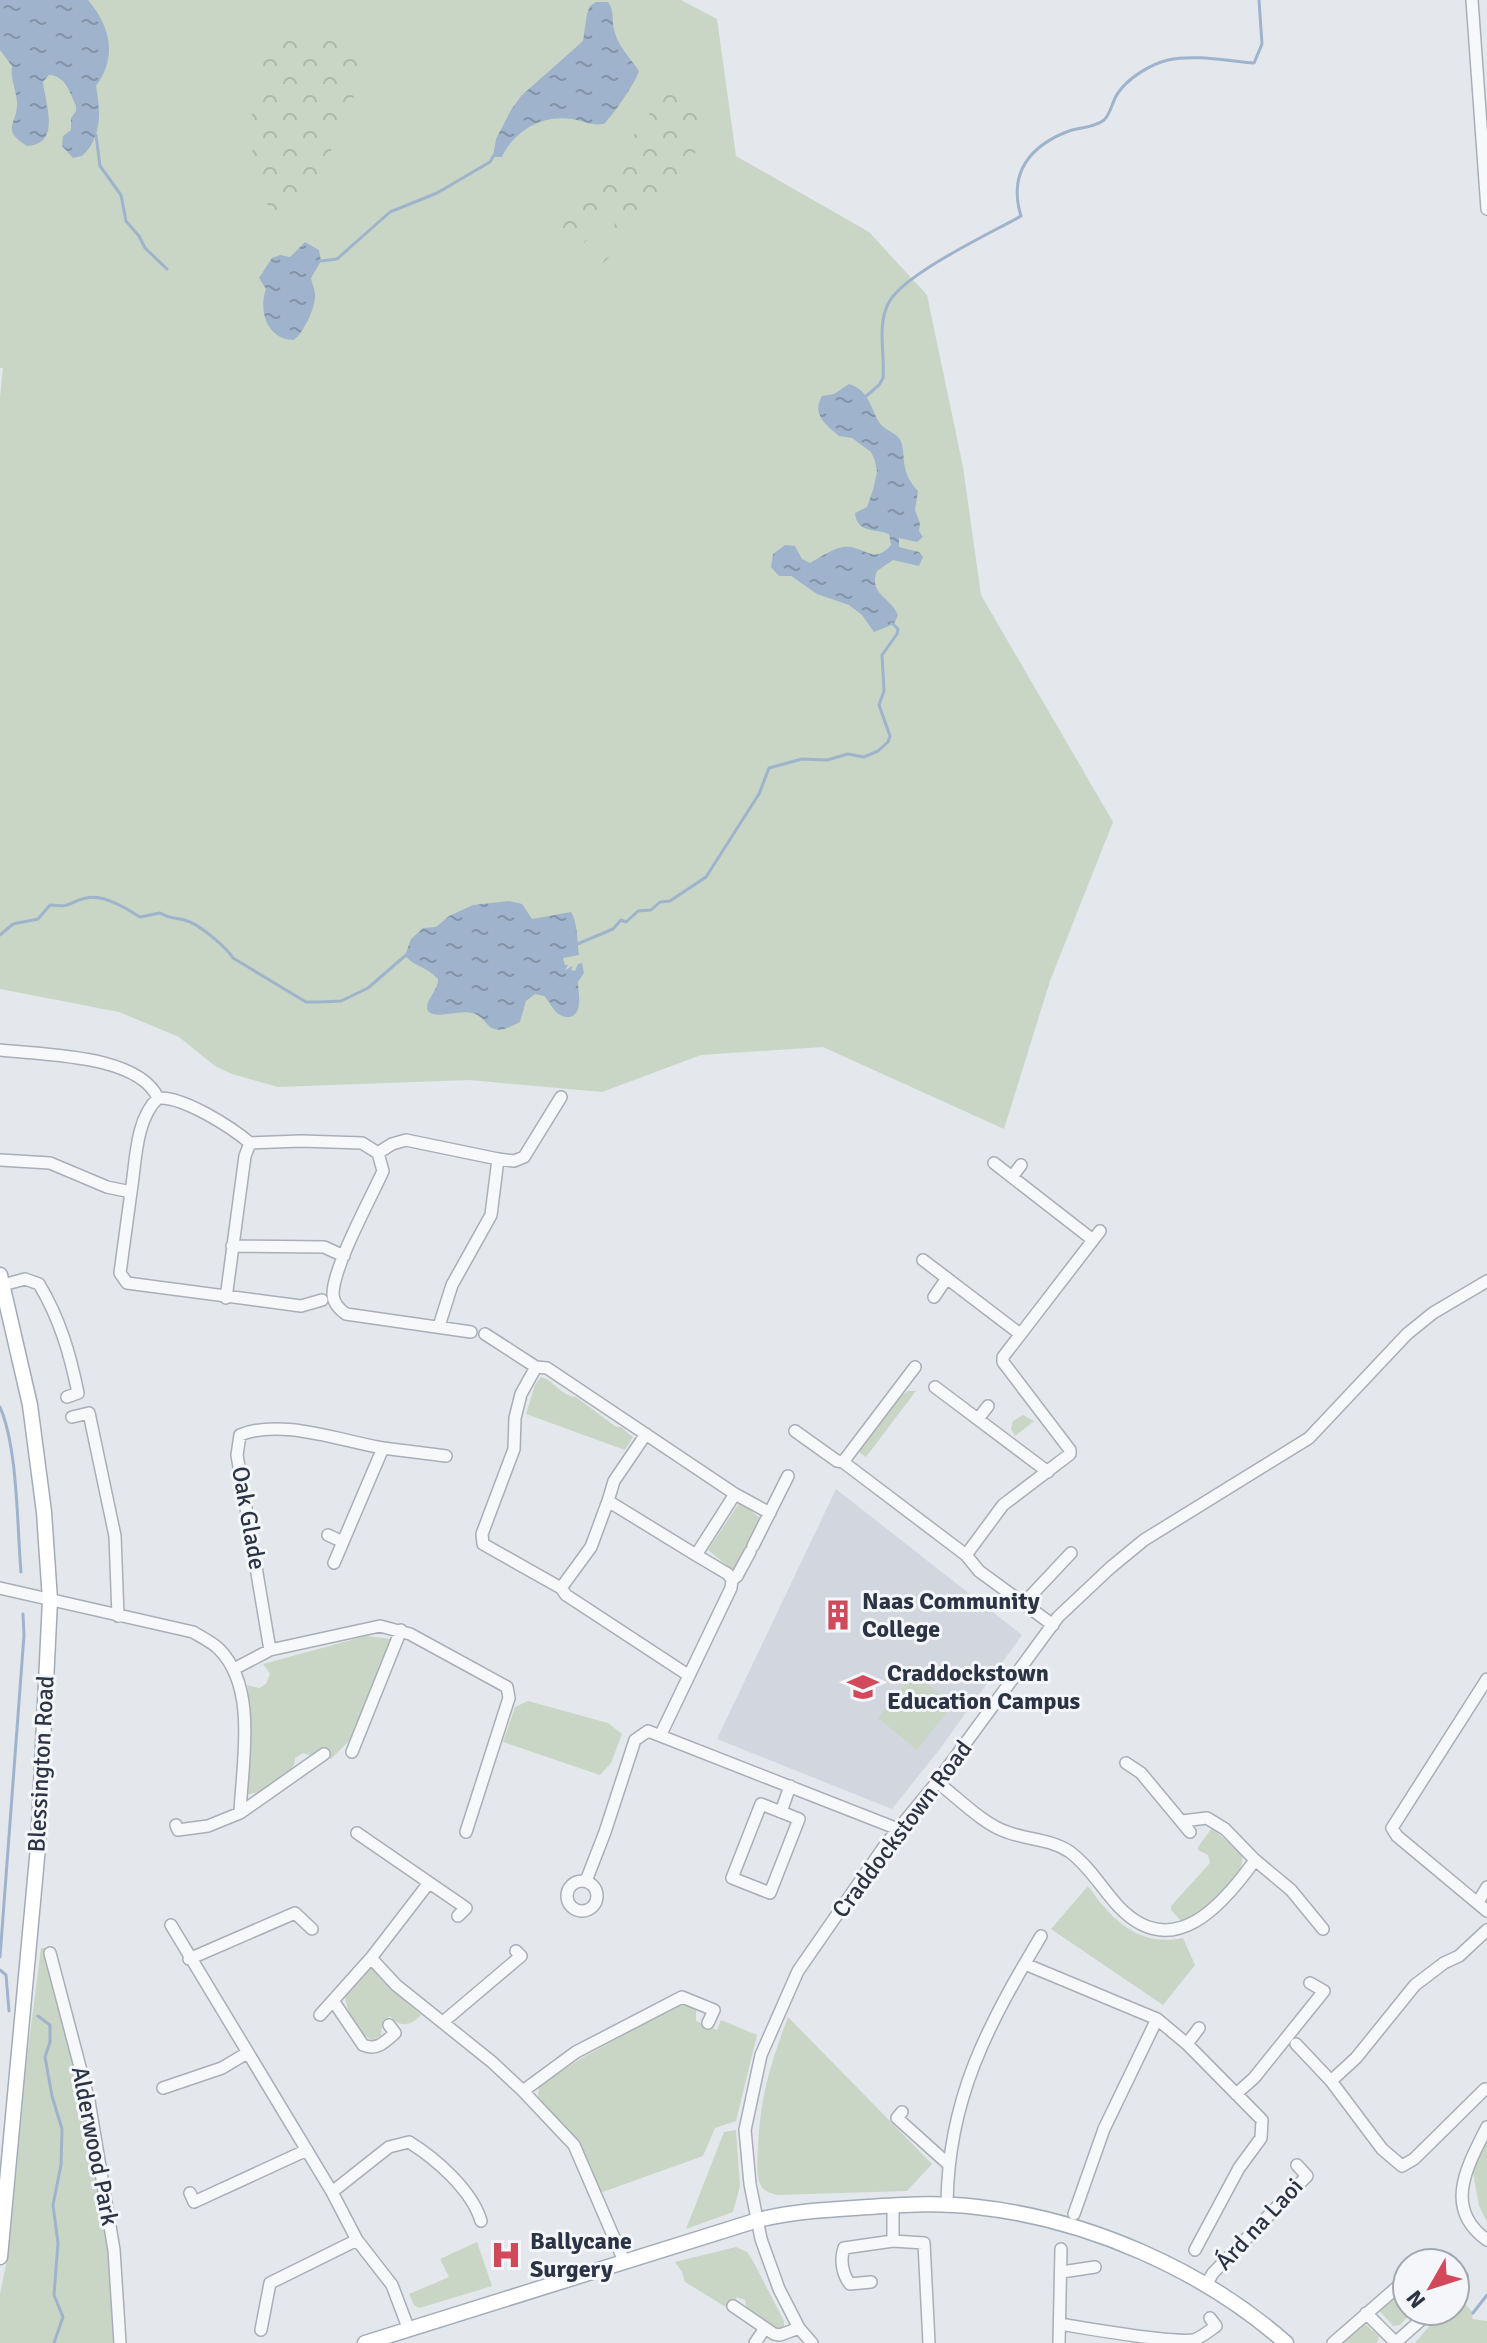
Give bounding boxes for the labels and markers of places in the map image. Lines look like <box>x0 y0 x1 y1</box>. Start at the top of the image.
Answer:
place label: Naas Community College <box>862 1586 1040 1644</box>
building icon: Naas Community College <box>821 1598 855 1632</box>
place label: Craddockstown Education Campus <box>887 1658 1081 1716</box>
school or university icon: Craddockstown Education Campus <box>846 1670 880 1704</box>
place label: Ballycane Surgery <box>530 2226 632 2284</box>
hospital icon: Ballycane Surgery <box>489 2238 523 2272</box>

